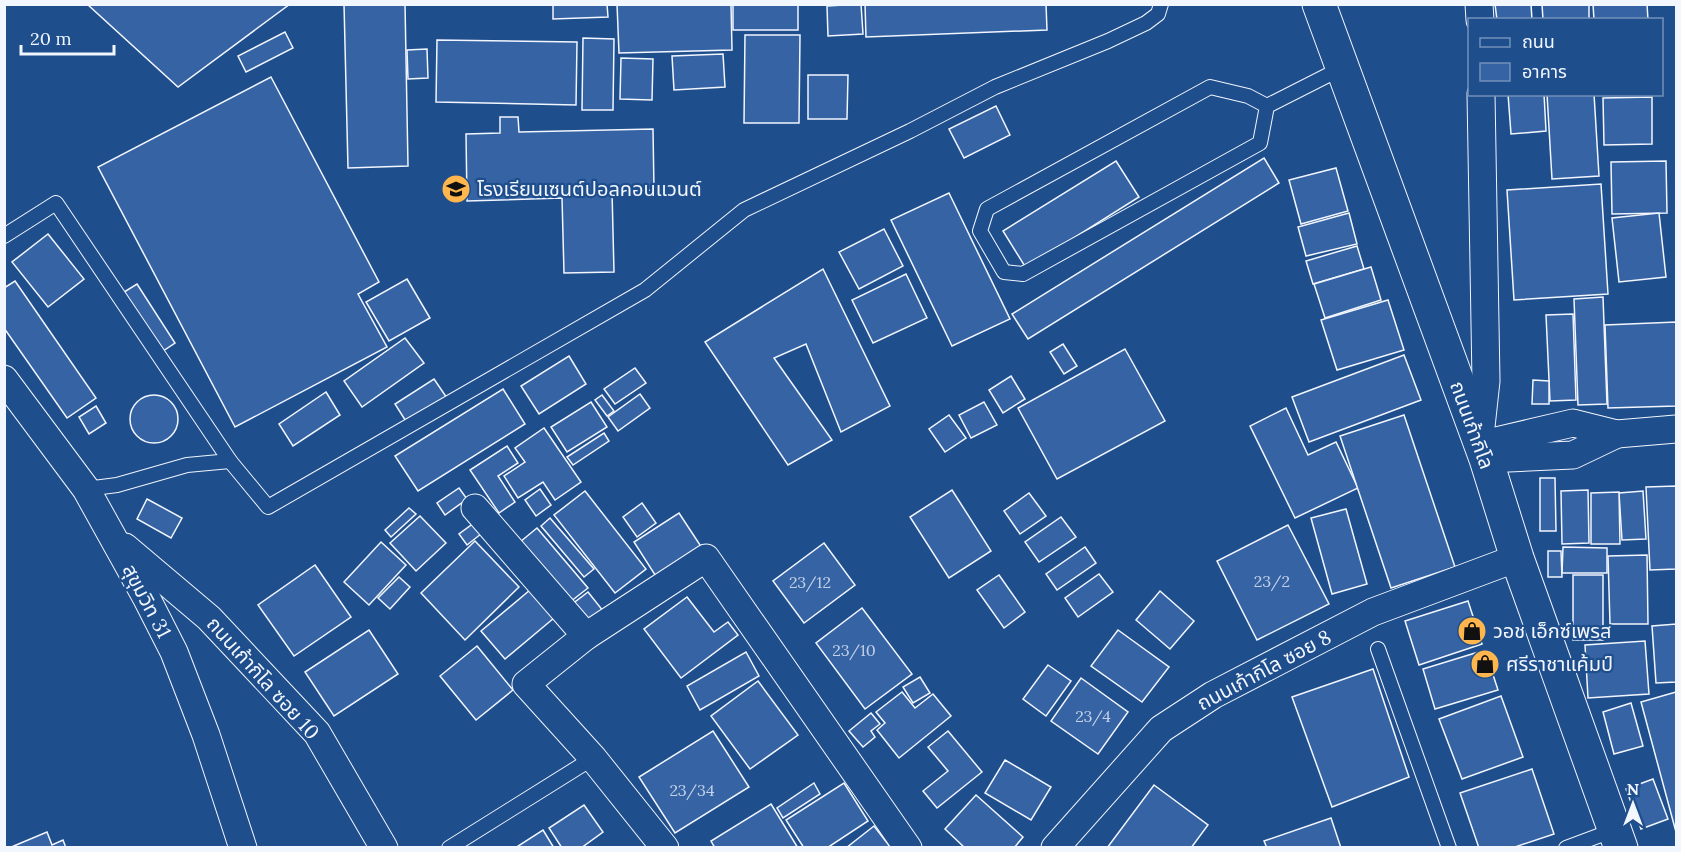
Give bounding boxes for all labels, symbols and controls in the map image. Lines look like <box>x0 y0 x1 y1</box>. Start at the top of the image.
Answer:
scale bar <box>21 18 114 56</box>
legend <box>1468 18 1663 96</box>
text: 20 m <box>30 27 72 50</box>
text: ถนน <box>1522 30 1555 53</box>
text: อาคาร <box>1522 60 1567 83</box>
school or university icon: โรงเรียนเซนต์ปอลคอนแวนต์ <box>440 173 472 205</box>
place label: โรงเรียนเซนต์ปอลคอนแวนต์ <box>477 176 702 201</box>
street label: ถนนเก้ากิโล <box>1445 377 1500 472</box>
street label: สุขุมวิท 31 <box>118 559 177 642</box>
house number: 23/2 <box>1254 571 1290 592</box>
house number: 23/12 <box>789 572 831 593</box>
street label: ถนนเก้ากิโล ซอย 10 <box>202 611 325 744</box>
shop icon: วอช เอ็กซ์เพรส <box>1456 615 1488 647</box>
place label: วอช เอ็กซ์เพรส <box>1493 618 1612 643</box>
street label: ถนนเก้ากิโล ซอย 8 <box>1192 624 1335 715</box>
house number: 23/10 <box>832 640 876 661</box>
shop icon: ศรีราชาแค้มป์ <box>1469 648 1501 680</box>
place label: ศรีราชาแค้มป์ <box>1506 651 1613 676</box>
house number: 23/4 <box>1075 706 1111 727</box>
north arrow <box>1603 774 1663 834</box>
text: N <box>1627 779 1639 799</box>
house number: 23/34 <box>669 780 715 801</box>

